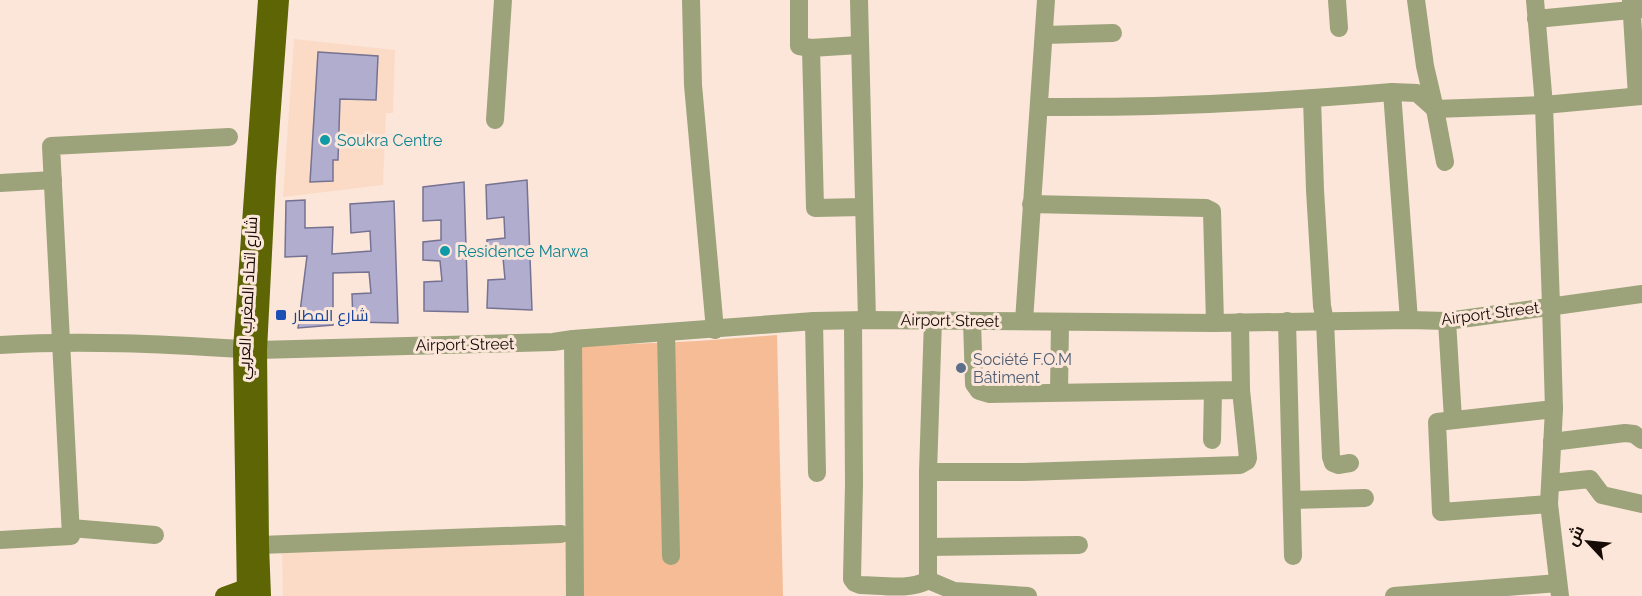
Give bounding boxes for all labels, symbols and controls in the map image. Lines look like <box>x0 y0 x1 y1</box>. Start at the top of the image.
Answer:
place label: Soukra Centre <box>337 131 442 150</box>
marker: Soukra Centre <box>318 133 332 147</box>
street label: شارع اتحاد المغرب العربي <box>234 216 265 380</box>
place label: Residence Marwa <box>457 242 588 261</box>
marker: Residence Marwa <box>438 244 452 258</box>
street label: Airport Street <box>1440 298 1541 329</box>
place label: شارع المطار <box>292 306 369 327</box>
marker: شارع المطار <box>274 308 288 322</box>
street label: Airport Street <box>900 310 1000 331</box>
street label: Airport Street <box>415 334 515 355</box>
place label: Société F.O.M Bâtiment <box>973 350 1072 387</box>
marker: Société F.O.M Bâtiment <box>954 361 968 375</box>
north arrow <box>1558 512 1618 572</box>
text: ش <box>1562 522 1588 549</box>

